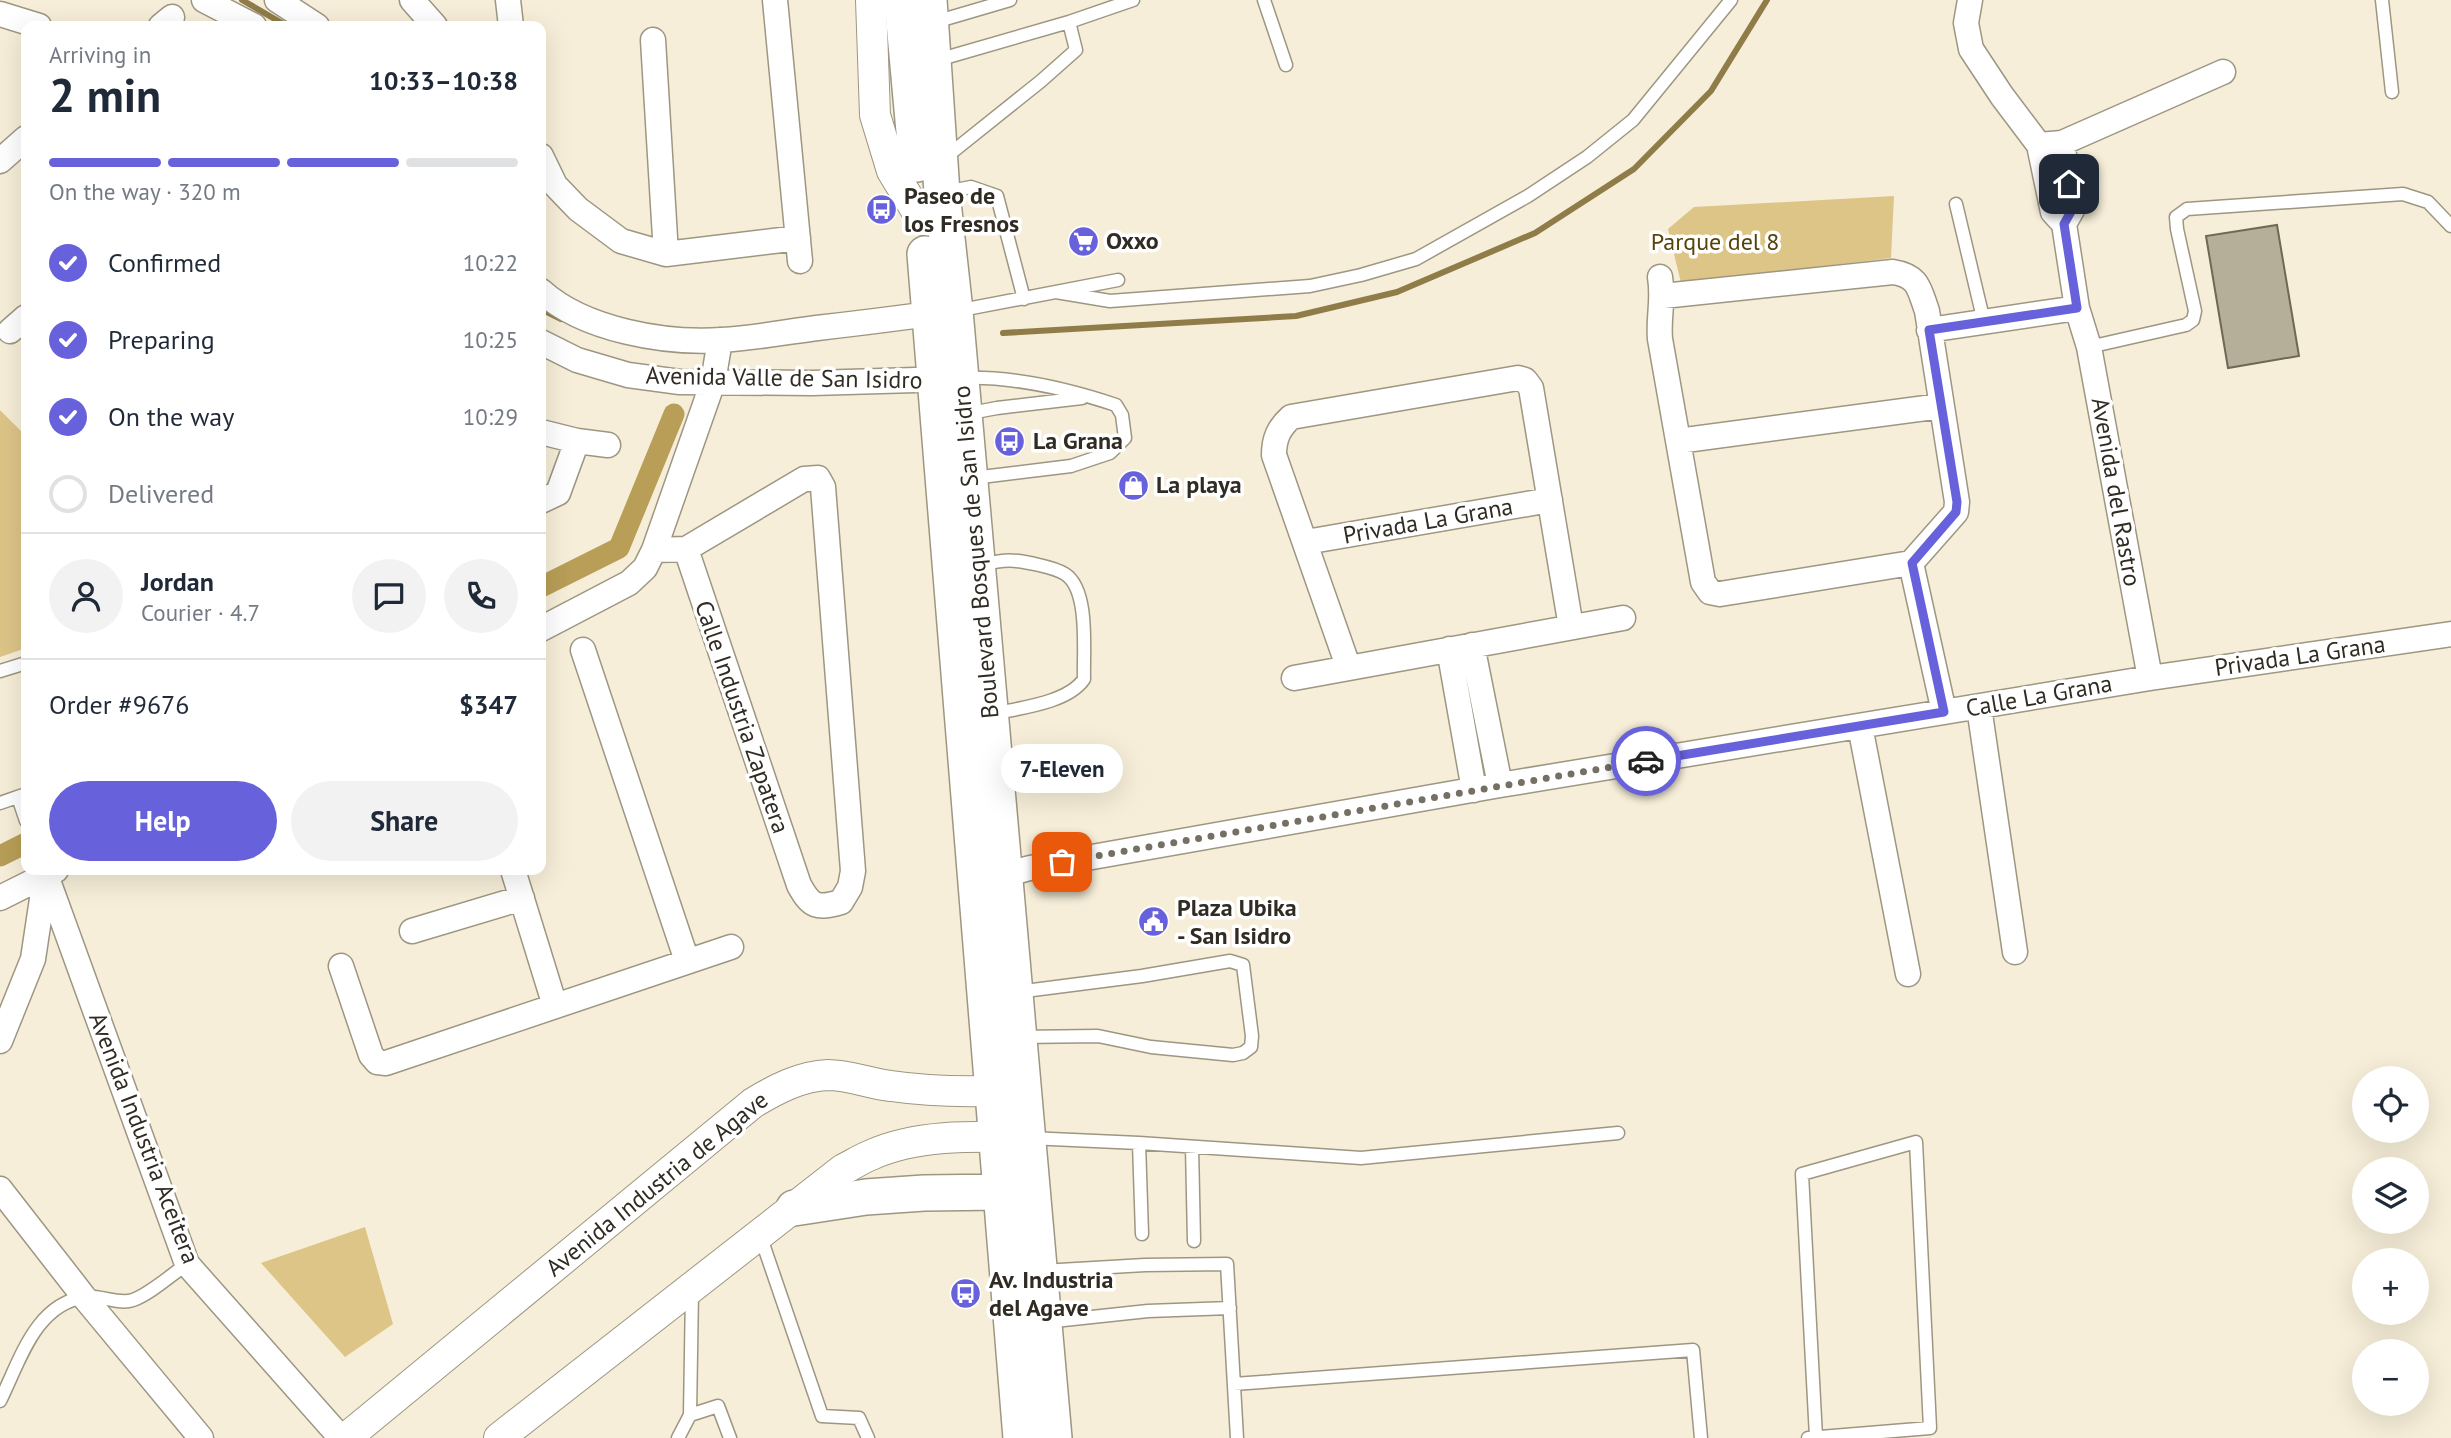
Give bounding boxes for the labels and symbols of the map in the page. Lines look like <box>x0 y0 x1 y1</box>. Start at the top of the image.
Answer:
pin <box>2039 154 2099 214</box>
place label: Paseo de los Fresnos <box>904 180 1019 239</box>
bus stop icon: Paseo de los Fresnos <box>864 193 898 227</box>
supermarket icon: Oxxo <box>1066 224 1100 258</box>
place label: Oxxo <box>1106 225 1159 256</box>
park label: Parque del 8 <box>1651 226 1779 257</box>
street label: Avenida Valle de San Isidro <box>645 360 923 395</box>
street label: Boulevard Bosques de San Isidro <box>946 384 1006 720</box>
street label: Avenida del Rastro <box>2085 395 2148 589</box>
bus stop icon: La Grana <box>993 424 1027 458</box>
place label: La Grana <box>1033 425 1123 456</box>
shop icon: La playa <box>1116 468 1150 502</box>
place label: La playa <box>1156 469 1242 500</box>
street label: Privada La Grana <box>1341 490 1515 551</box>
street label: Calle Industria Zapatera <box>688 596 797 837</box>
street label: Privada La Grana <box>2213 628 2387 683</box>
street label: Calle La Grana <box>1963 667 2114 724</box>
courier <box>1611 726 1681 796</box>
callout: 7-Eleven <box>1001 743 1123 792</box>
pin <box>1032 832 1092 892</box>
place label: Plaza Ubika - San Isidro <box>1177 892 1297 951</box>
public building icon: Plaza Ubika - San Isidro <box>1137 905 1171 939</box>
street label: Avenida Industria Aceitera <box>82 1008 207 1268</box>
street label: Avenida Industria de Agave <box>539 1084 774 1283</box>
place label: Av. Industria del Agave <box>989 1264 1113 1323</box>
bus stop icon: Av. Industria del Agave <box>949 1277 983 1311</box>

